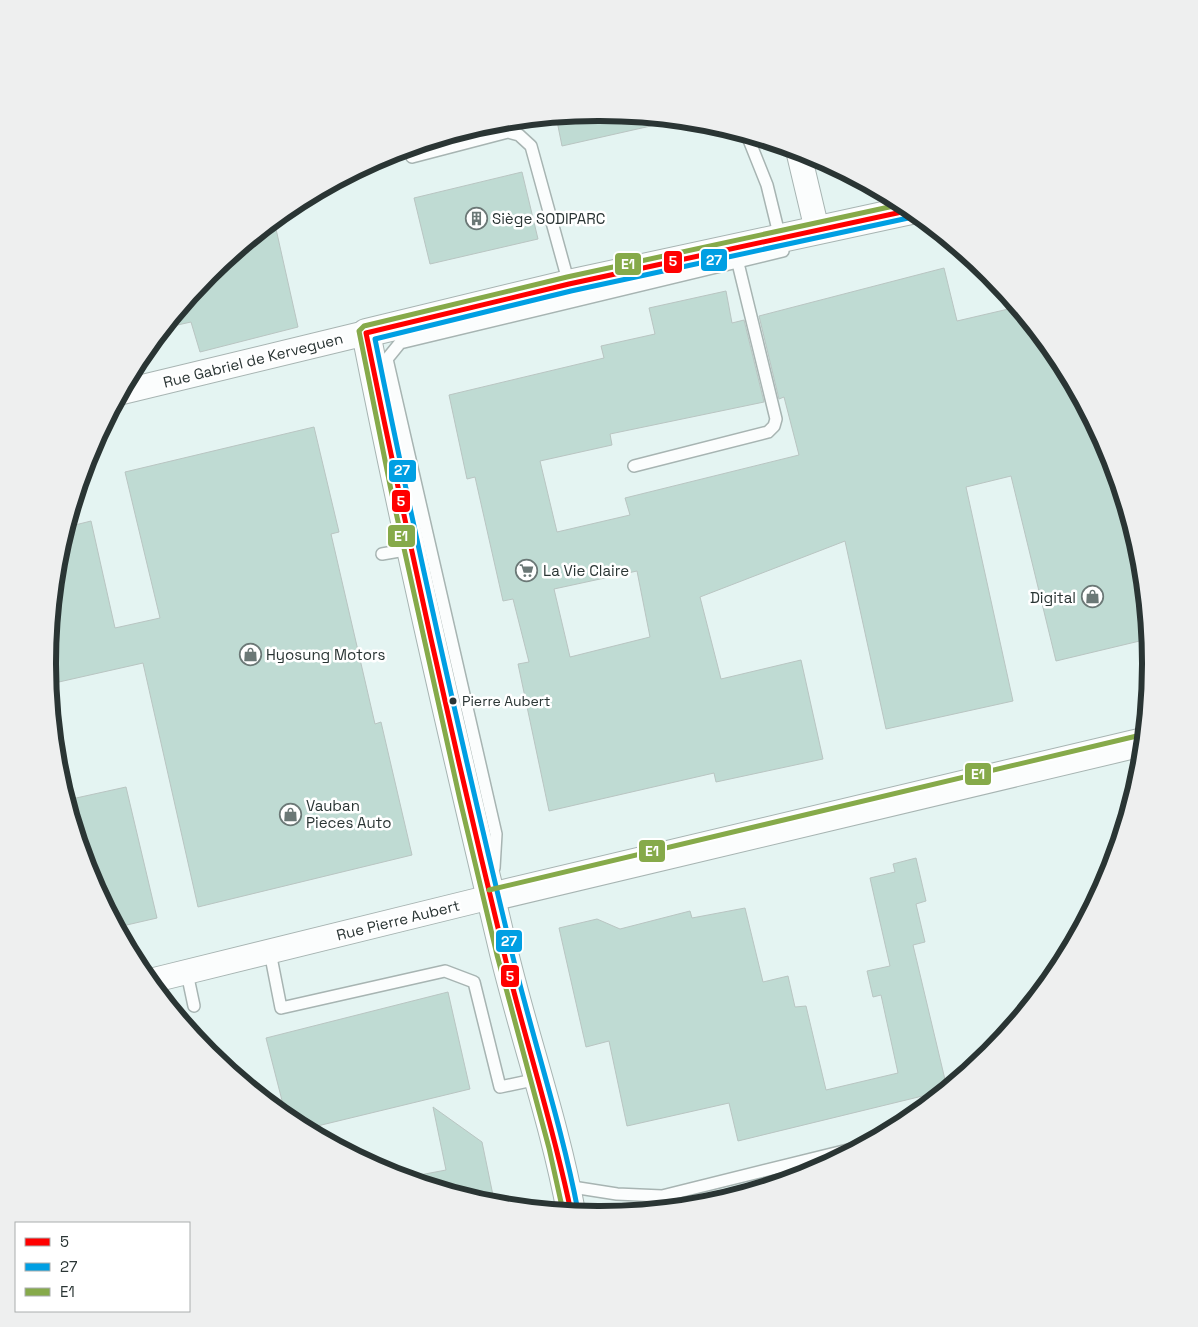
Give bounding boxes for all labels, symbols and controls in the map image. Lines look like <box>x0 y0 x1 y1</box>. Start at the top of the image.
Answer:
building icon: Siège SODIPARC <box>464 206 488 230</box>
place label: Siège SODIPARC <box>492 209 605 228</box>
line badge: 27 <box>700 248 728 272</box>
line badge: 5 <box>663 250 683 274</box>
text: 27 <box>706 251 722 269</box>
line badge: E1 <box>614 252 642 276</box>
text: 5 <box>669 252 677 270</box>
text: E1 <box>621 255 635 273</box>
street label: Rue Gabriel de Kerveguen <box>161 328 345 392</box>
line badge: 27 <box>388 459 417 483</box>
text: 27 <box>394 461 410 479</box>
line badge: 5 <box>391 489 411 513</box>
text: 5 <box>397 492 405 510</box>
line badge: E1 <box>387 524 416 548</box>
text: E1 <box>394 527 408 545</box>
supermarket icon: La Vie Claire <box>515 558 539 582</box>
place label: La Vie Claire <box>543 561 629 580</box>
shop icon: Digital <box>1080 585 1104 609</box>
place label: Digital <box>1030 588 1076 607</box>
shop icon: Hyosung Motors <box>238 642 262 666</box>
place label: Hyosung Motors <box>266 645 385 664</box>
place label: Pierre Aubert <box>462 692 551 710</box>
marker: Pierre Aubert <box>448 696 458 706</box>
line badge: E1 <box>964 762 992 786</box>
text: E1 <box>971 765 985 783</box>
place label: Vauban Pieces Auto <box>306 796 392 832</box>
shop icon: Vauban Pieces Auto <box>278 802 302 826</box>
line badge: E1 <box>638 839 666 863</box>
text: E1 <box>645 842 659 860</box>
street label: Rue Pierre Aubert <box>334 895 462 944</box>
line badge: 27 <box>495 929 523 953</box>
text: 27 <box>501 932 517 950</box>
line badge: 5 <box>500 964 520 988</box>
text: 5 <box>506 967 514 985</box>
legend <box>15 1222 190 1312</box>
text: 5 <box>60 1232 69 1251</box>
text: 27 <box>60 1257 77 1276</box>
text: E1 <box>60 1282 75 1301</box>

